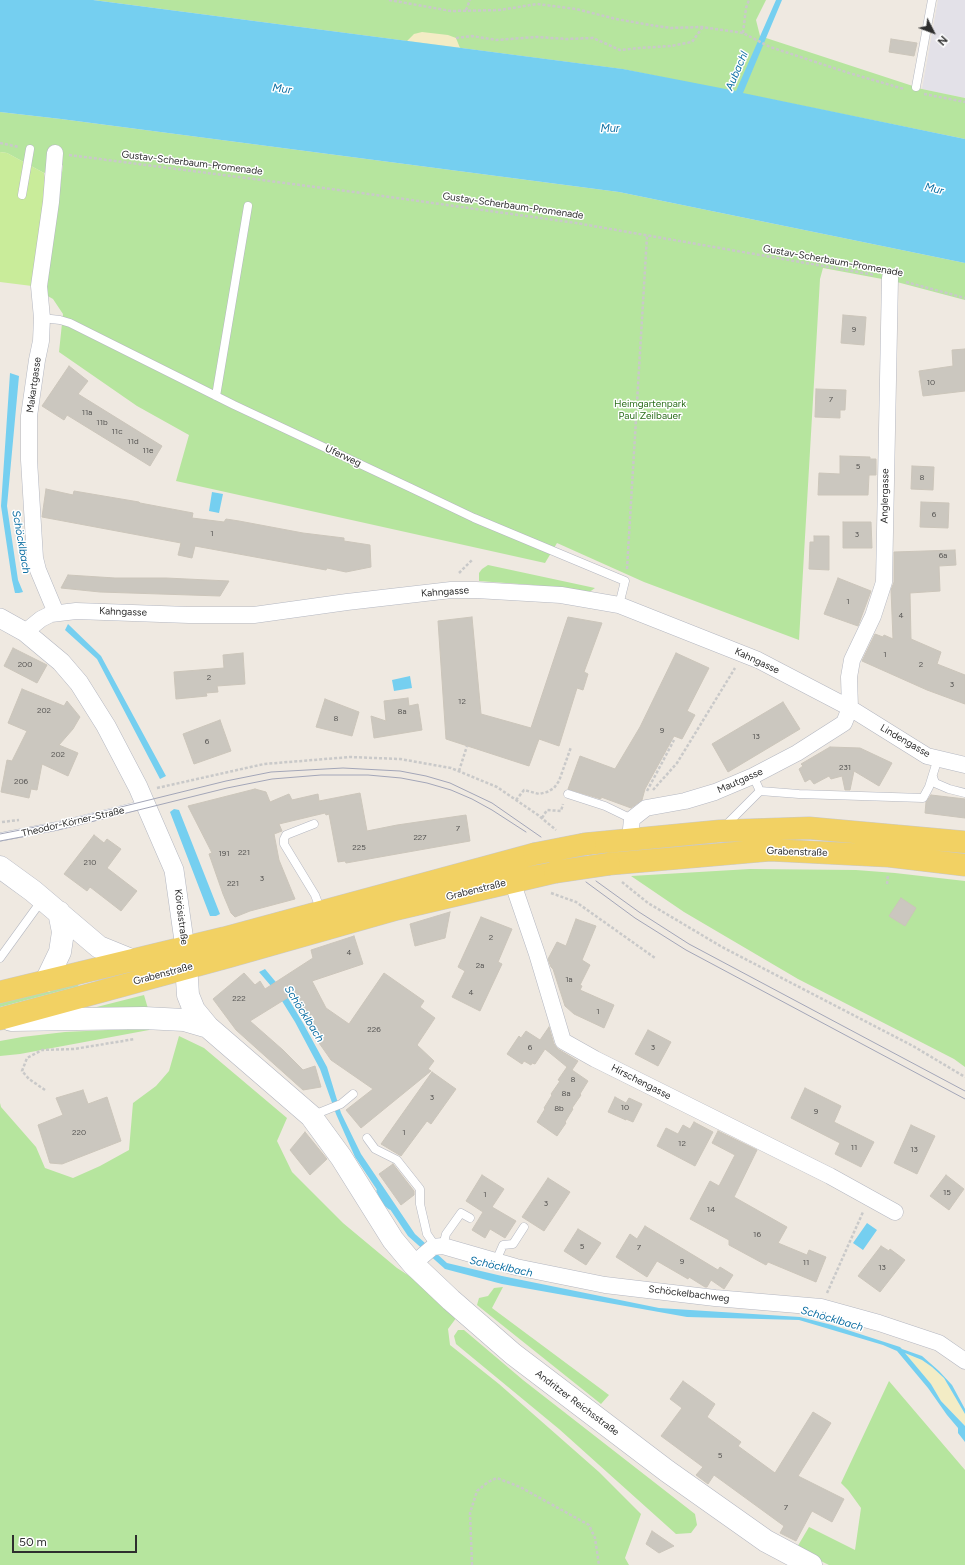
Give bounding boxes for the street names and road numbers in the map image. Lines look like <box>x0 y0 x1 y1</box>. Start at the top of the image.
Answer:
street label: Gustav-Scherbaum-Promenade <box>121 148 263 178</box>
street label: Gustav-Scherbaum-Promenade <box>442 190 584 222</box>
street label: Gustav-Scherbaum-Promenade <box>762 243 904 279</box>
street label: Makartgasse <box>24 356 44 414</box>
street label: Uferweg <box>323 442 363 470</box>
street label: Anglergasse <box>879 468 891 524</box>
street label: Kahngasse <box>421 584 469 600</box>
street label: Kahngasse <box>99 605 147 619</box>
street label: Kahngasse <box>733 645 781 677</box>
street label: Lindengasse <box>878 722 932 760</box>
street label: Mautgasse <box>715 766 765 796</box>
street label: Theodor-Körner-Straße <box>21 804 125 840</box>
street label: Grabenstraße <box>766 845 828 859</box>
street label: Grabenstraße <box>445 877 507 903</box>
street label: Körösistraße <box>172 888 190 946</box>
street label: Grabenstraße <box>132 960 194 988</box>
street label: Hirschengasse <box>609 1062 673 1102</box>
street label: Schöckelbachweg <box>648 1283 730 1305</box>
street label: Andritzer Reichsstraße <box>533 1368 621 1438</box>

